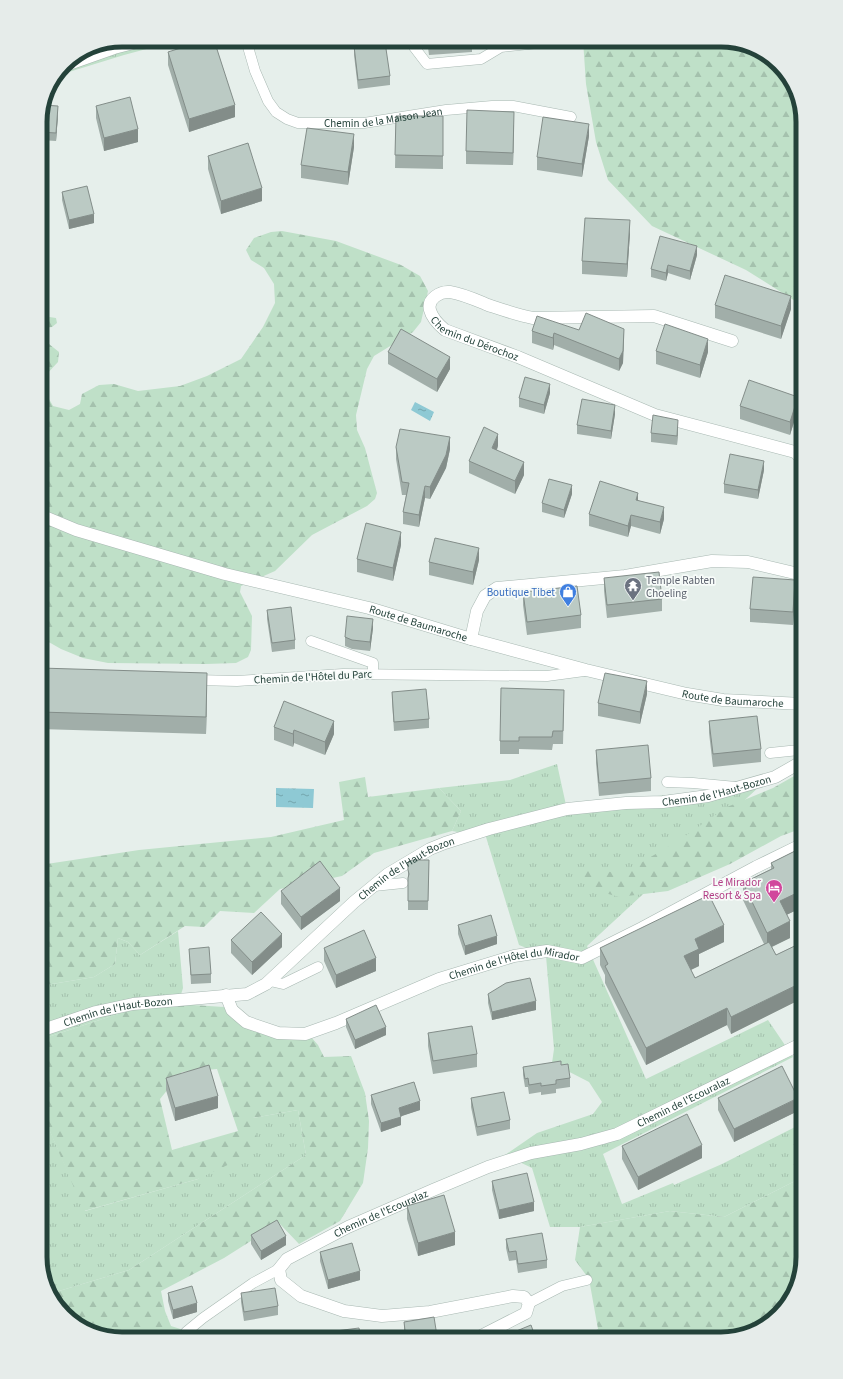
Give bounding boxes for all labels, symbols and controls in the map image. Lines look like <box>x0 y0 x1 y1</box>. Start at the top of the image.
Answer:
street label: Chemin de la Maison Jean <box>324 103 444 131</box>
street label: Chemin du Dérochoz <box>427 313 521 364</box>
place label: Temple Rabten Choeling <box>646 573 715 601</box>
temple icon: Temple Rabten Choeling <box>623 576 643 601</box>
shop icon: Boutique Tibet <box>558 582 578 607</box>
place label: Boutique Tibet <box>487 585 555 600</box>
street label: Route de Baumaroche <box>367 601 470 645</box>
street label: Chemin de l'Hôtel du Parc <box>254 666 372 688</box>
street label: Route de Baumaroche <box>681 686 784 711</box>
street label: Chemin de l'Haut-Bozon <box>661 771 773 810</box>
street label: Chemin de l'Haut-Bozon <box>355 833 456 903</box>
place label: Le Mirador Resort & Spa <box>703 875 761 903</box>
hotel icon: Le Mirador Resort & Spa <box>764 878 784 903</box>
street label: Chemin de l'Hôtel du Mirador <box>447 943 581 983</box>
street label: Chemin de l'Haut-Bozon <box>61 993 173 1030</box>
street label: Chemin de l'Ecouralaz <box>634 1072 732 1131</box>
street label: Chemin de l'Ecouralaz <box>331 1186 430 1241</box>

